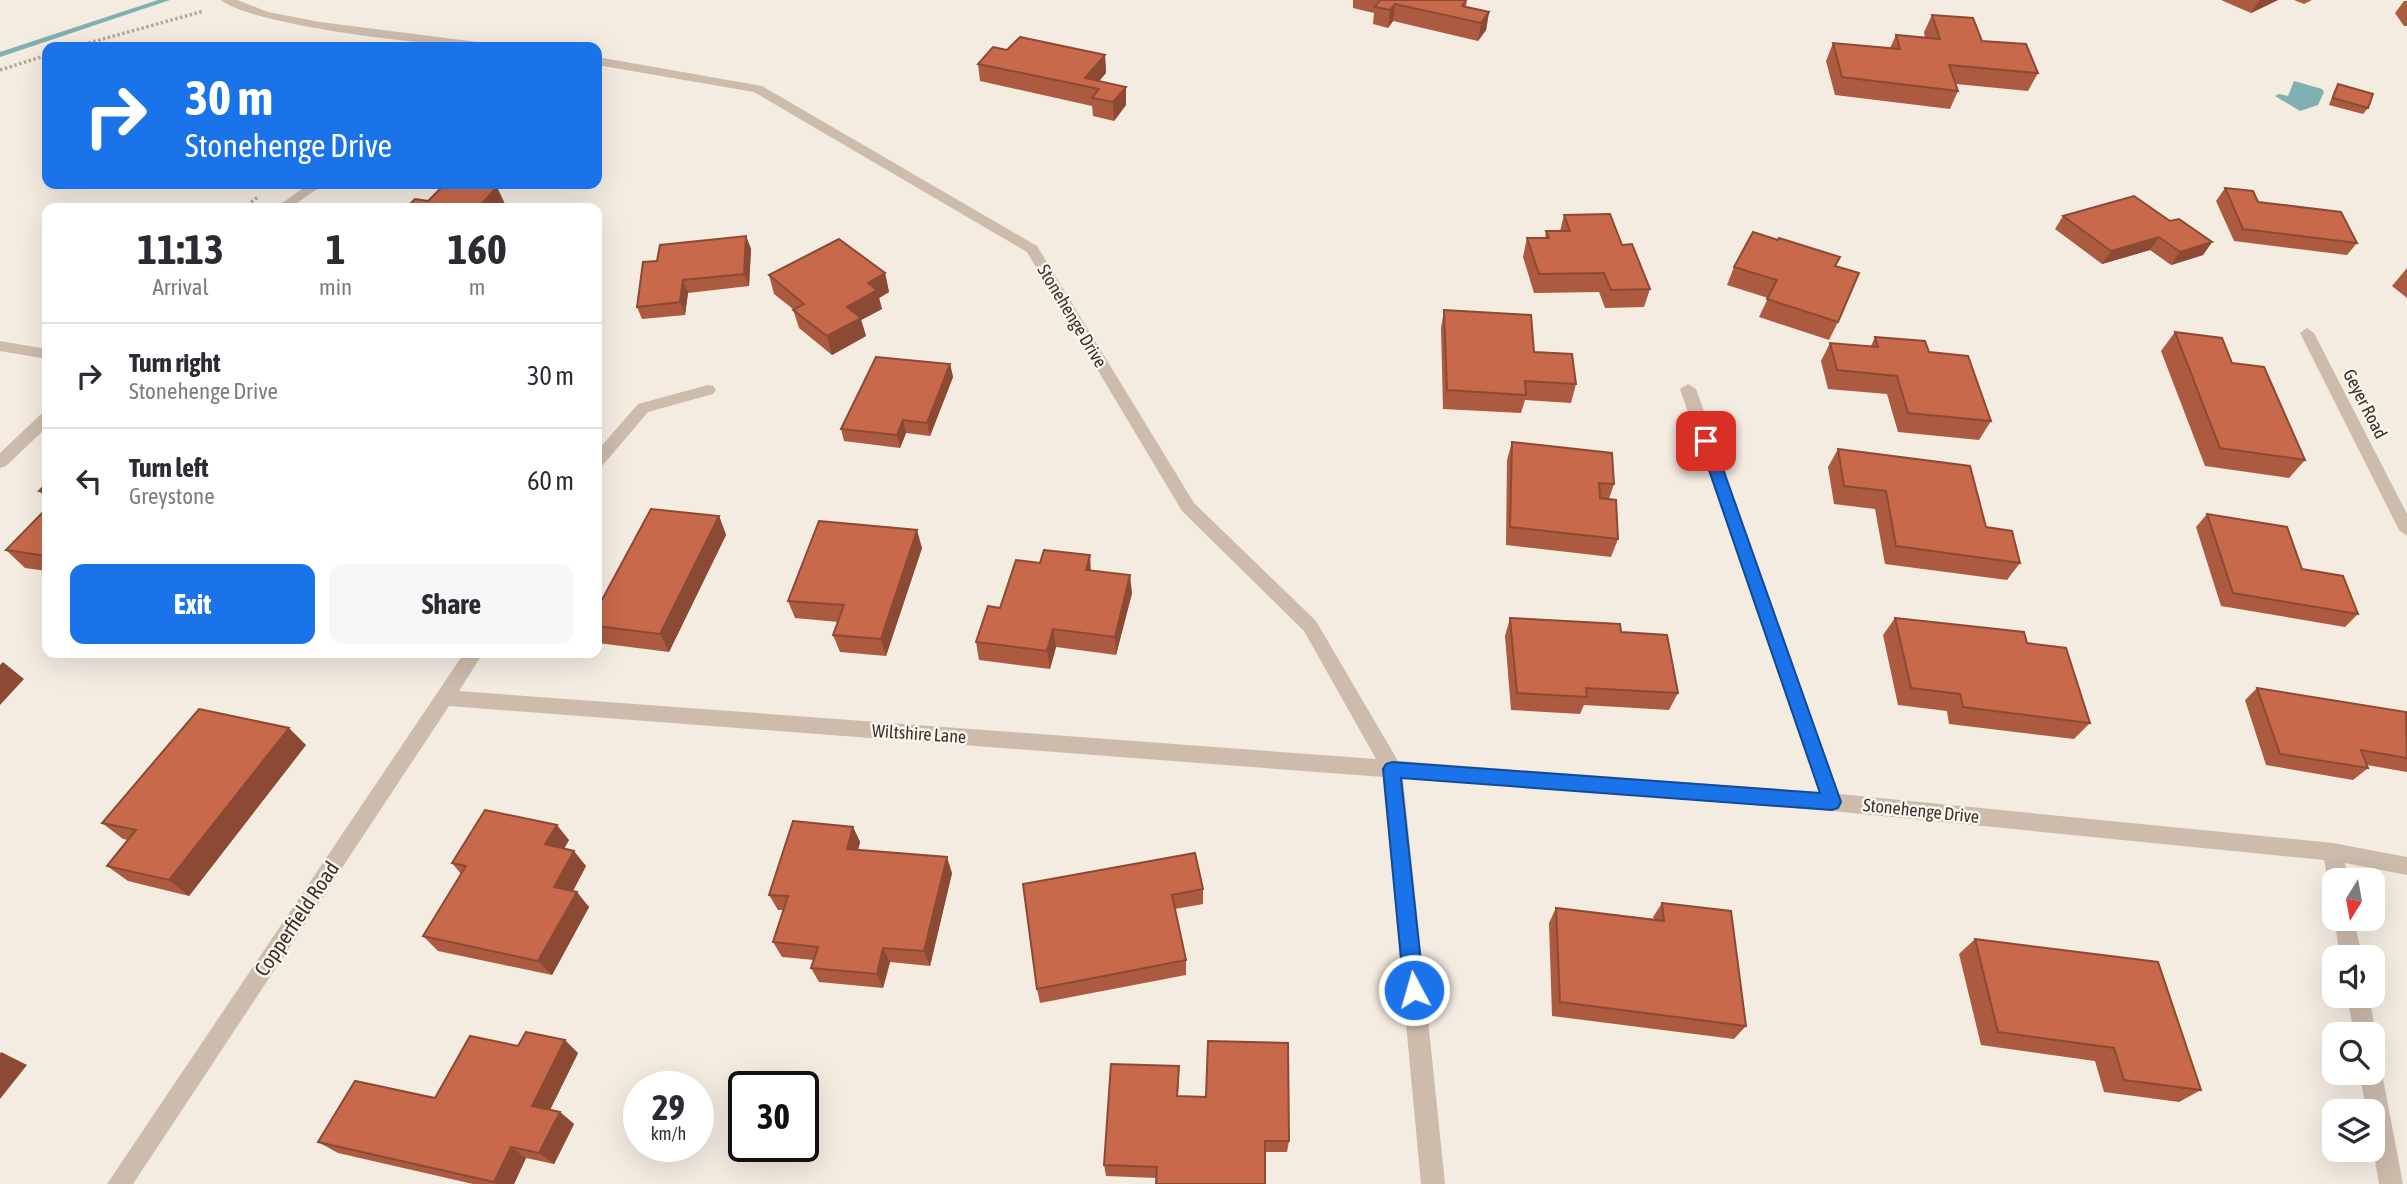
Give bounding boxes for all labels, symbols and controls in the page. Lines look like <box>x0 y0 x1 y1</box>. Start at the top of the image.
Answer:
text: 30 m <box>185 69 273 125</box>
icon: right <box>70 70 161 161</box>
text: Stonehenge Drive <box>185 127 392 164</box>
text: 11:13 <box>137 225 224 273</box>
text: 1 <box>326 225 345 273</box>
text: 160 <box>447 225 507 273</box>
street label: Stonehenge Drive <box>1033 260 1111 371</box>
text: Arrival <box>152 274 209 300</box>
text: min <box>319 274 352 300</box>
text: m <box>469 274 485 300</box>
text: Turn right <box>129 348 220 378</box>
icon: right <box>70 357 108 395</box>
text: 30 m <box>527 361 574 391</box>
street label: Geyer Road <box>2339 366 2392 442</box>
text: Stonehenge Drive <box>129 378 278 404</box>
pin <box>1676 411 1736 471</box>
icon: arrive <box>1687 422 1725 460</box>
text: Turn left <box>129 453 209 483</box>
icon: left <box>70 462 108 500</box>
text: 60 m <box>527 466 574 496</box>
text: Greystone <box>129 483 215 509</box>
button: Exit <box>70 564 315 644</box>
button: Share <box>329 564 574 644</box>
street label: Wiltshire Lane <box>871 720 967 747</box>
street label: Stonehenge Drive <box>1862 794 1980 827</box>
street label: Copperfield Road <box>249 857 343 980</box>
north arrow <box>2322 868 2385 931</box>
map controls <box>2322 868 2385 1162</box>
button: sound <box>2322 945 2385 1008</box>
position arrow <box>1377 953 1451 1027</box>
button: search <box>2322 1022 2385 1085</box>
speed limit sign: 30 <box>728 1071 819 1162</box>
text: 29 <box>652 1087 685 1127</box>
button: layers <box>2322 1099 2385 1162</box>
text: km/h <box>651 1123 686 1144</box>

